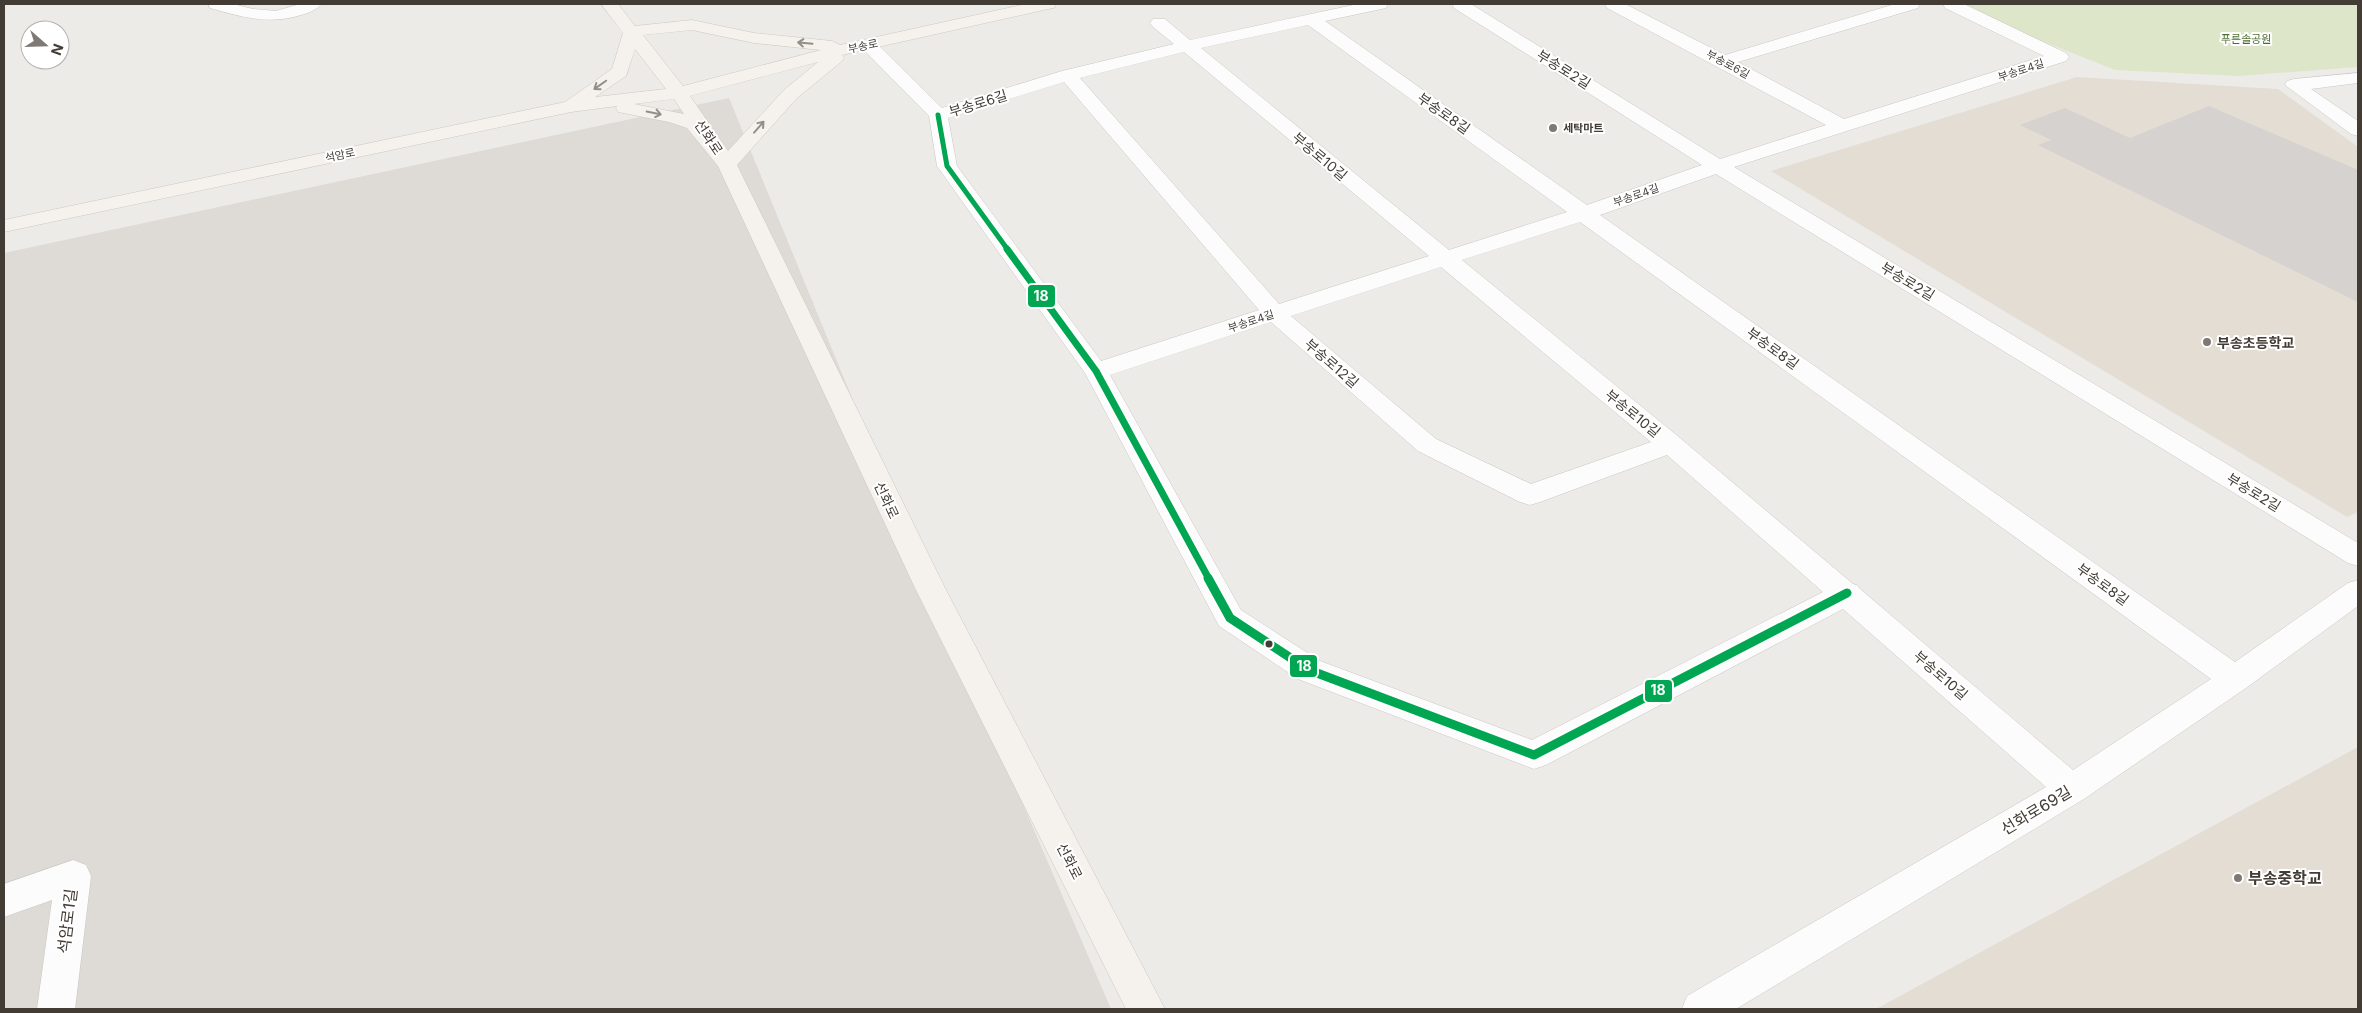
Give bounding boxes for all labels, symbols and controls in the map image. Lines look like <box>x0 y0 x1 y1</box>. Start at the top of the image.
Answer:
north arrow <box>20 20 70 70</box>
park label: 푸른솔공원 <box>2221 32 2271 46</box>
street label: 부송로 <box>847 36 879 56</box>
one-way arrow <box>797 39 813 48</box>
text: N <box>48 42 67 58</box>
street label: 부송로2길 <box>1534 46 1594 92</box>
street label: 부송로6길 <box>1704 47 1752 81</box>
street label: 부송로4길 <box>1996 56 2046 84</box>
one-way arrow <box>593 80 607 90</box>
street label: 부송로6길 <box>947 86 1009 120</box>
street label: 부송로8길 <box>1414 89 1474 137</box>
one-way arrow <box>646 109 662 119</box>
street label: 선화로 <box>691 116 727 158</box>
one-way arrow <box>754 121 765 134</box>
place label: 세탁마트 <box>1563 121 1603 135</box>
marker: 세탁마트 <box>1547 122 1559 134</box>
street label: 부송로10길 <box>1289 128 1351 184</box>
street label: 석암로 <box>324 145 356 165</box>
street label: 부송로4길 <box>1611 181 1661 209</box>
street label: 부송로2길 <box>1878 258 1938 304</box>
line badge: 18 <box>1027 284 1056 308</box>
text: 18 <box>1033 287 1049 304</box>
street label: 부송로4길 <box>1226 307 1276 335</box>
street label: 부송로8길 <box>1744 323 1802 373</box>
place label: 부송초등학교 <box>2217 334 2294 351</box>
street label: 부송로12길 <box>1302 335 1362 391</box>
marker: 부송초등학교 <box>2201 336 2213 348</box>
street label: 부송로10길 <box>1602 386 1664 440</box>
street label: 부송로2길 <box>2224 469 2284 515</box>
street label: 선화로 <box>871 479 903 521</box>
street label: 부송로8길 <box>2074 559 2132 609</box>
unlabelled marker <box>1264 639 1274 649</box>
street label: 부송로10길 <box>1911 647 1971 703</box>
line badge: 18 <box>1289 654 1318 678</box>
text: 18 <box>1296 657 1312 674</box>
line badge: 18 <box>1644 679 1673 703</box>
text: 18 <box>1650 681 1666 698</box>
street label: 선화로69길 <box>1997 781 2075 839</box>
street label: 선화로 <box>1054 840 1086 882</box>
place label: 부송중학교 <box>2248 868 2322 888</box>
marker: 부송중학교 <box>2232 872 2244 884</box>
street label: 석암로1길 <box>53 887 81 955</box>

